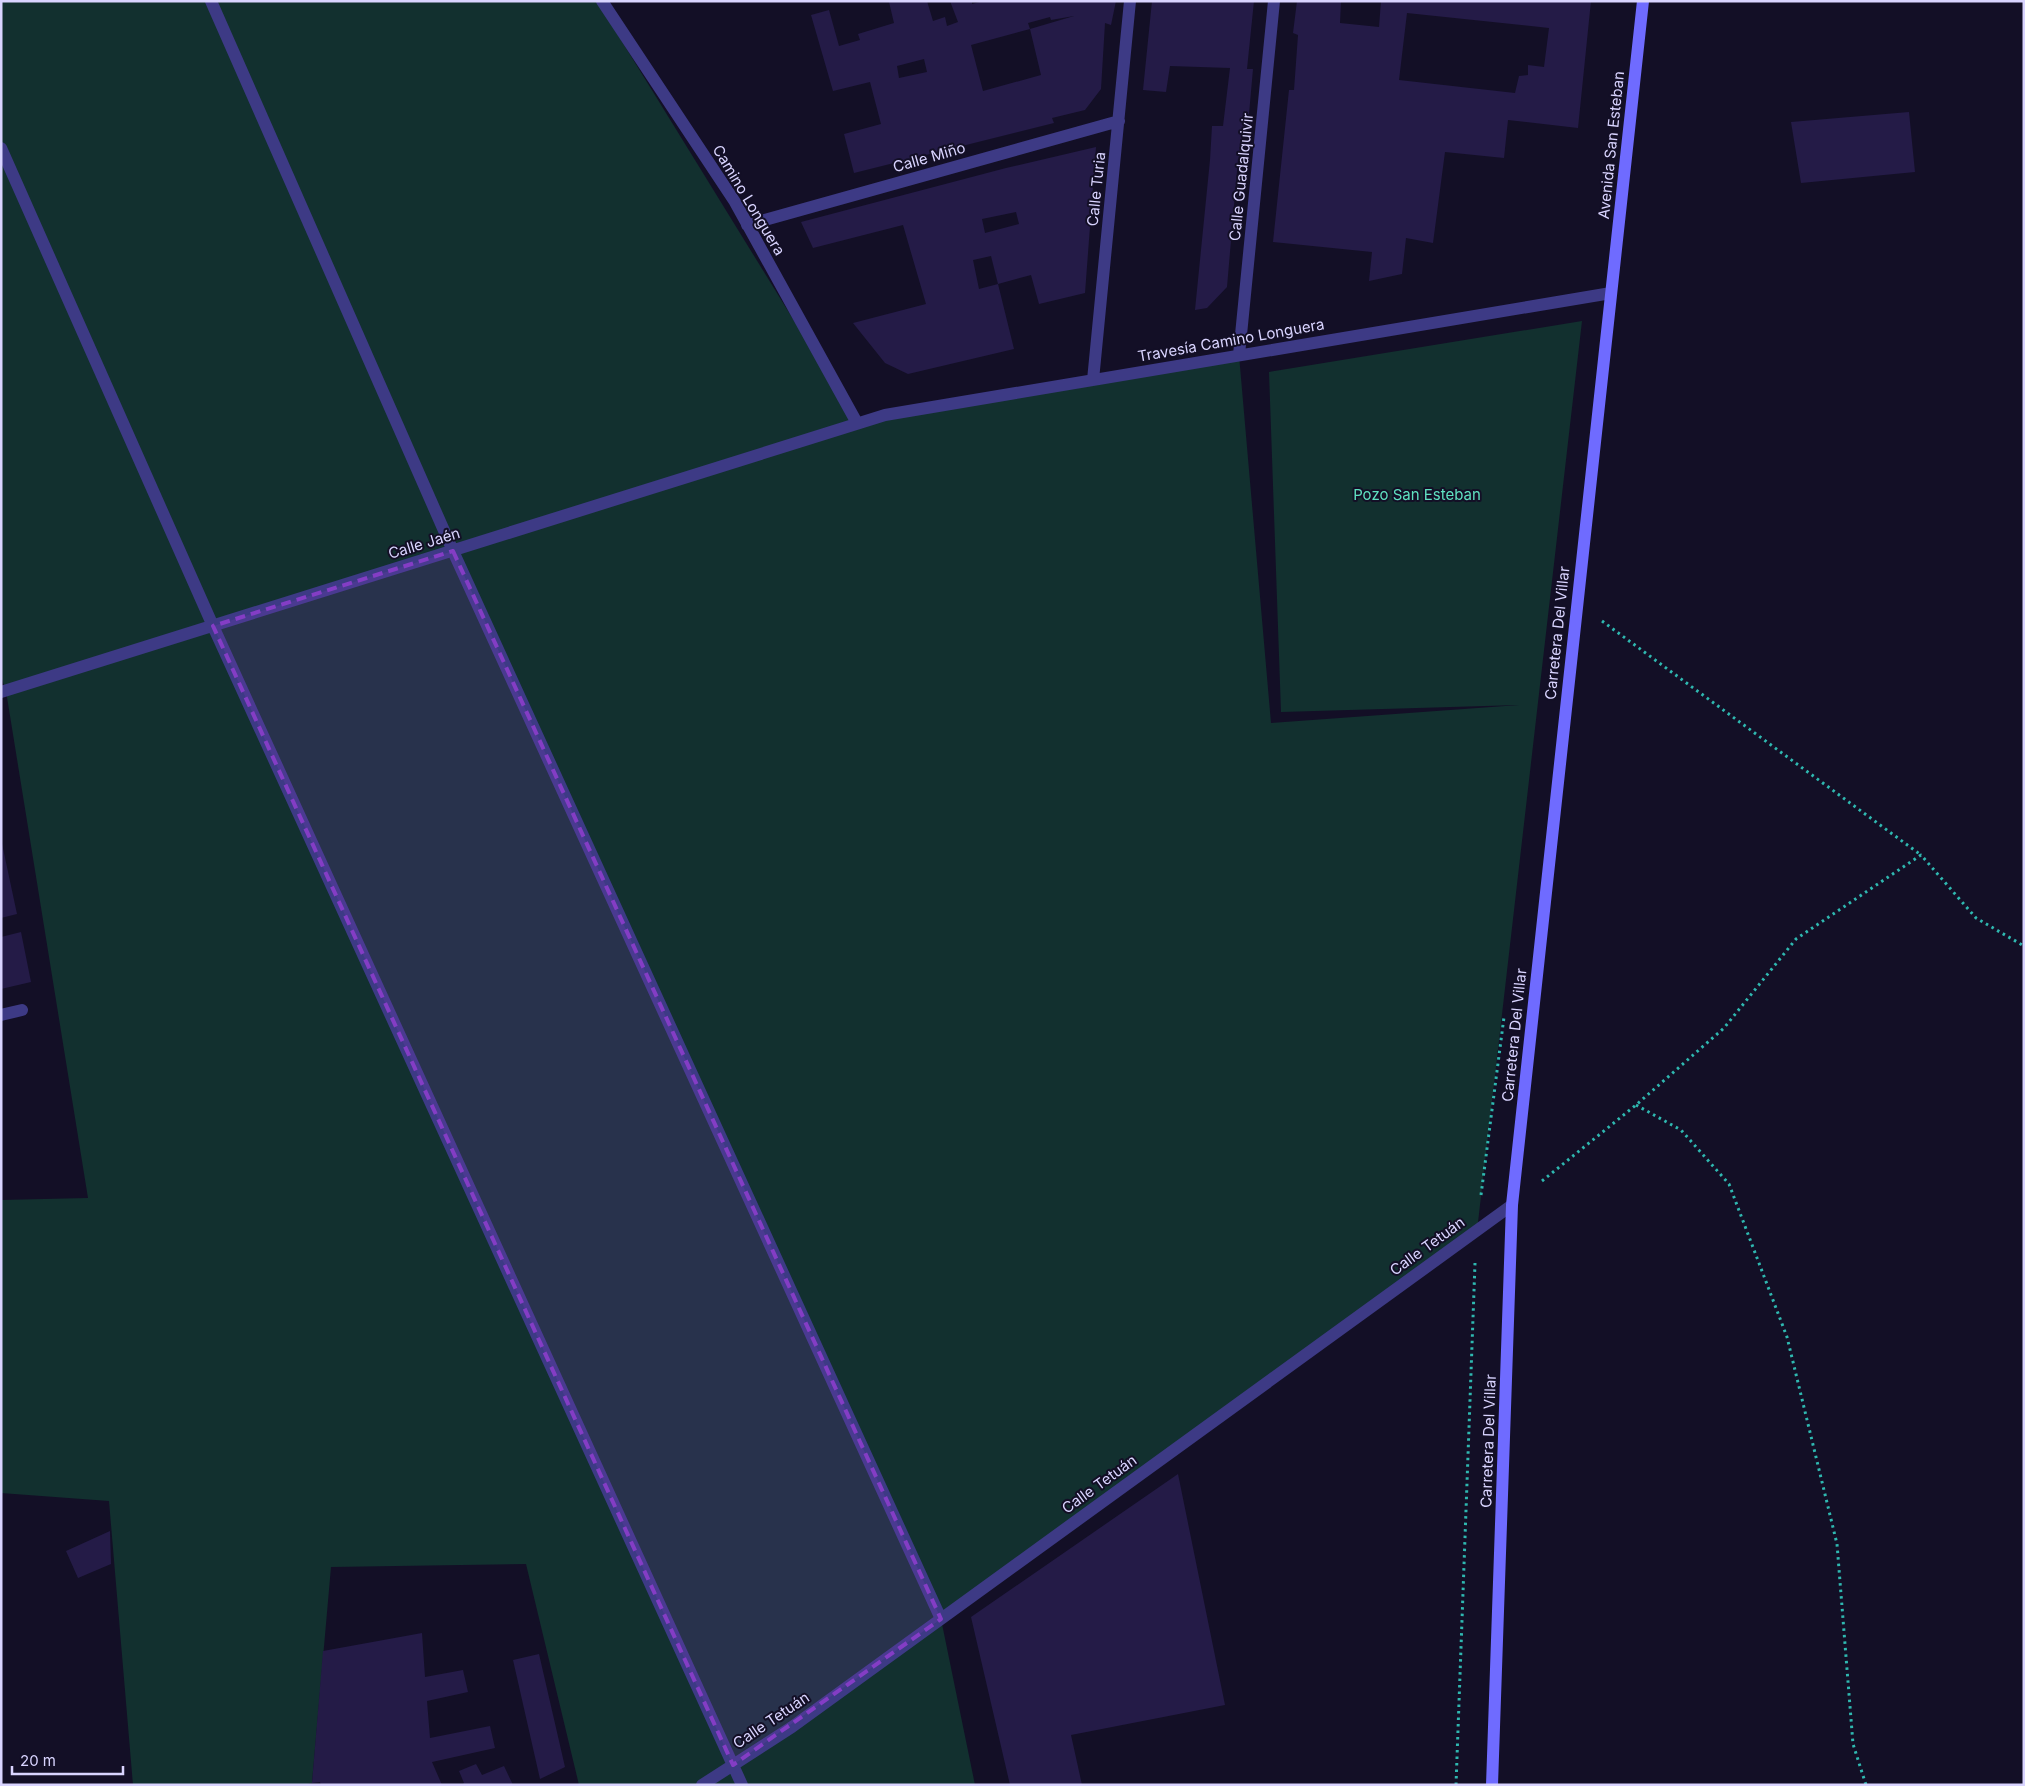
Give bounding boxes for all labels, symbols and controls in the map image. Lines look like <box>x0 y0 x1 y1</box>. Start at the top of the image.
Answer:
street label: Avenida San Esteban <box>1594 70 1628 220</box>
street label: Calle Guadalquivir <box>1225 112 1257 242</box>
street label: Calle Miño <box>890 138 968 176</box>
street label: Camino Longuera <box>709 141 789 259</box>
street label: Calle Turia <box>1083 151 1109 227</box>
street label: Travesía Camino Longuera <box>1136 314 1326 366</box>
park label: Pozo San Esteban <box>1353 485 1481 504</box>
street label: Calle Jaén <box>386 523 462 563</box>
street label: Carretera Del Villar <box>1541 565 1573 701</box>
street label: Carretera Del Villar <box>1498 967 1530 1103</box>
street label: Calle Tetuán <box>1386 1212 1468 1280</box>
street label: Carretera Del Villar <box>1476 1373 1500 1508</box>
street label: Calle Tetuán <box>1058 1450 1140 1518</box>
street label: Calle Tetuán <box>729 1688 813 1752</box>
scale bar <box>12 1744 124 1776</box>
text: 20 m <box>20 1751 56 1770</box>

